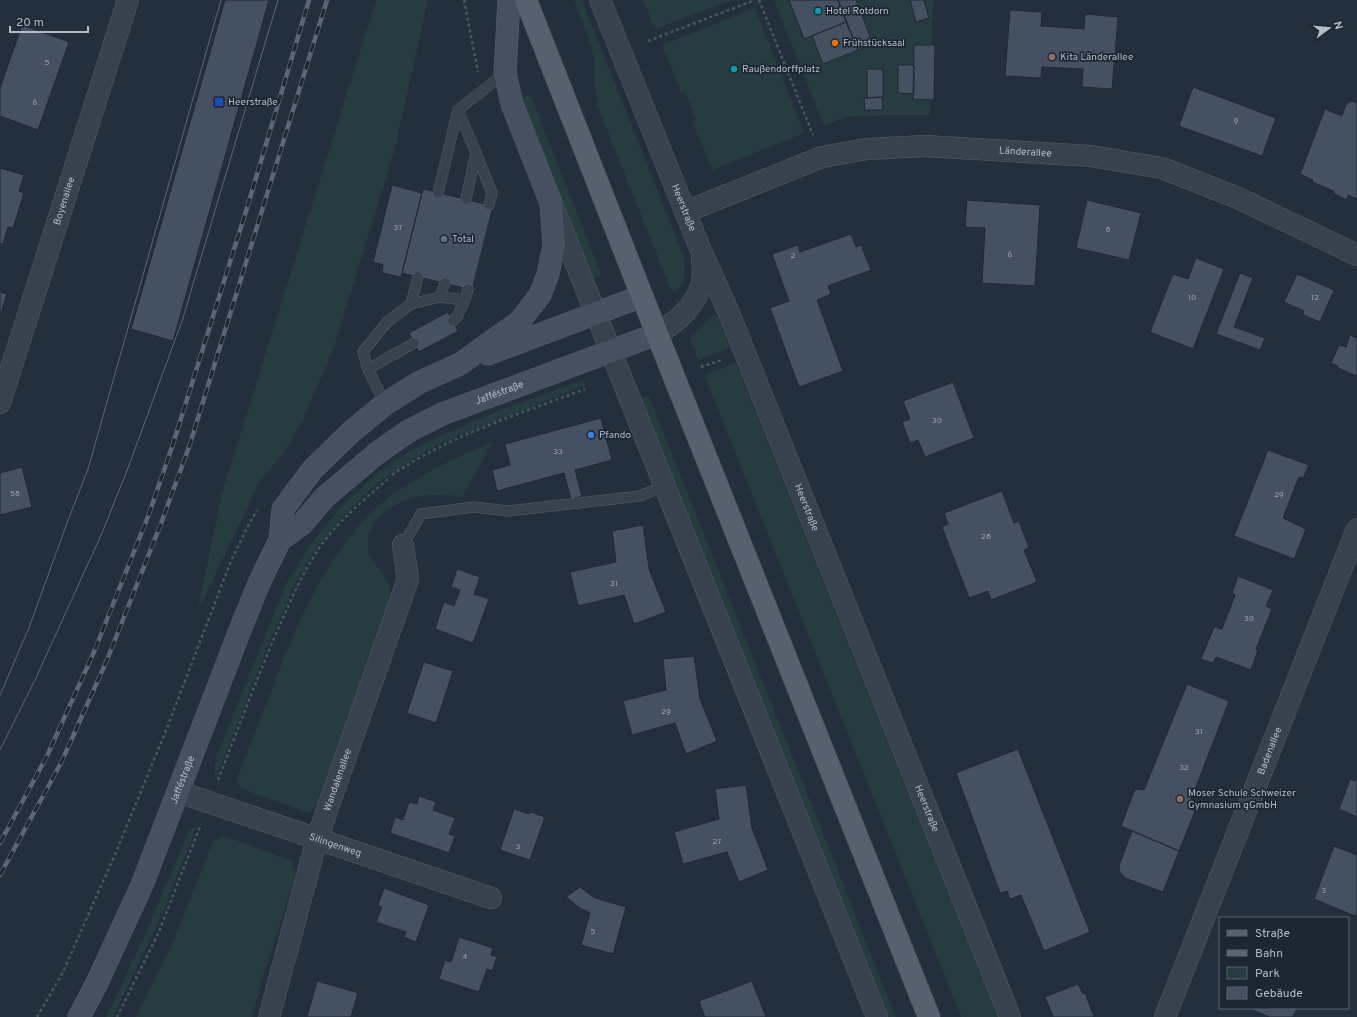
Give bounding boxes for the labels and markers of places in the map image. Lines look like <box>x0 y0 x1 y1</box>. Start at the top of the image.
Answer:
place label: Hotel Rotdorn <box>826 5 889 18</box>
marker: Hotel Rotdorn <box>813 6 823 16</box>
place label: Frühstücksaal <box>843 37 905 50</box>
marker: Frühstücksaal <box>830 38 840 48</box>
place label: Kita Länderallee <box>1060 51 1133 64</box>
marker: Kita Länderallee <box>1047 52 1057 62</box>
place label: Raußendorffplatz <box>742 63 820 76</box>
marker: Raußendorffplatz <box>729 64 739 74</box>
marker: Heerstraße <box>213 96 225 108</box>
place label: Heerstraße <box>228 96 278 109</box>
place label: Total <box>452 233 474 246</box>
marker: Total <box>439 234 449 244</box>
place label: Pfando <box>599 429 631 442</box>
marker: Pfando <box>586 430 596 440</box>
place label: Moser Schule Schweizer Gymnasium gGmbH <box>1188 787 1296 812</box>
marker: Moser Schule Schweizer Gymnasium gGmbH <box>1175 794 1185 804</box>

